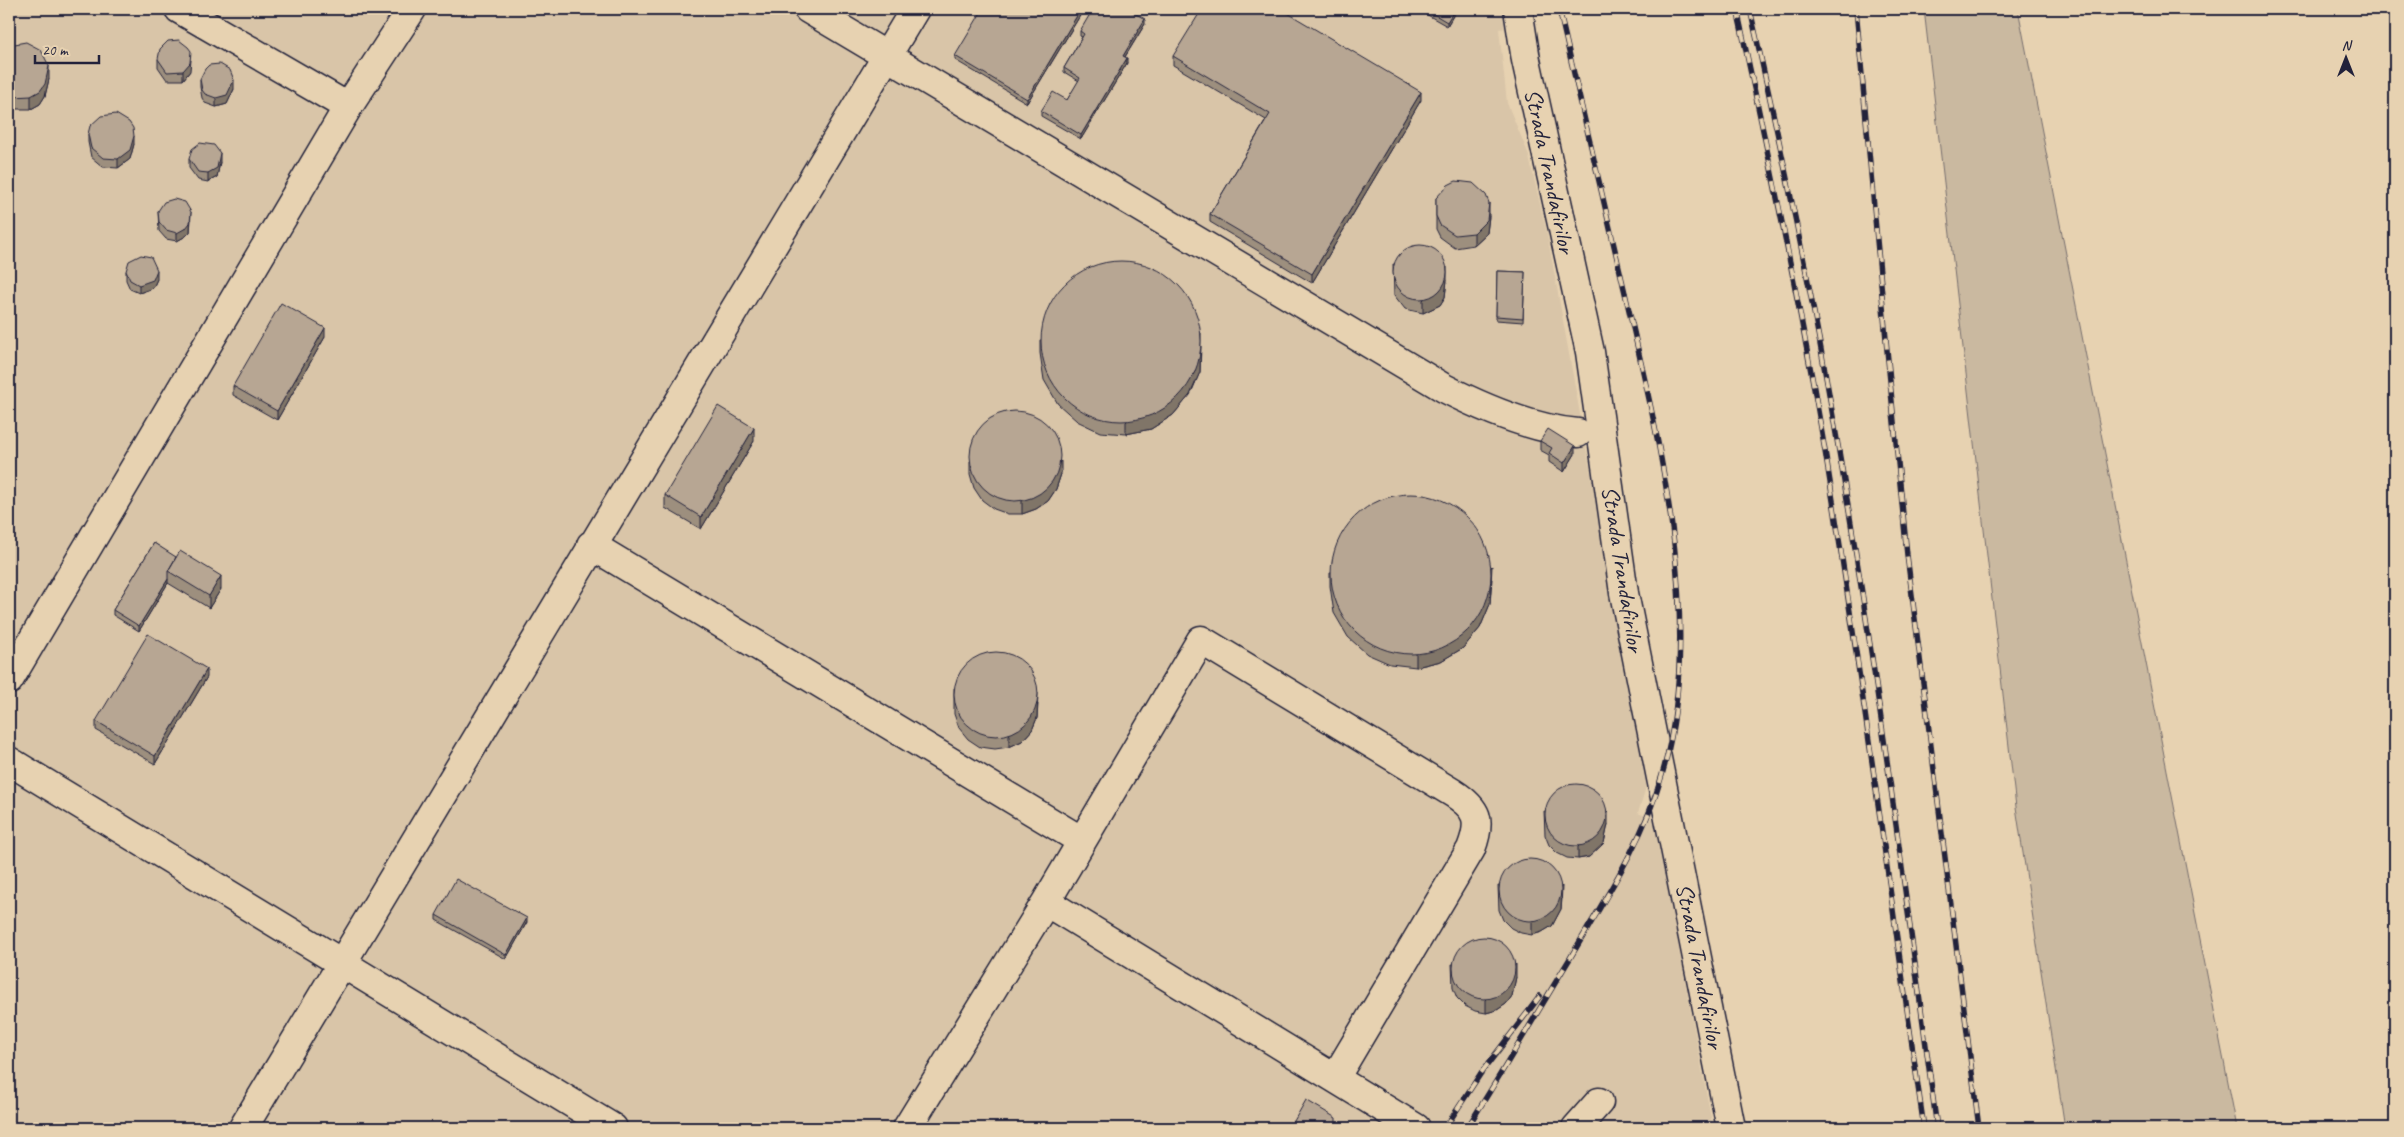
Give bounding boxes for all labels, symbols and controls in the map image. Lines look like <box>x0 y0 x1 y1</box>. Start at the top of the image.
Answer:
scale bar <box>35 32 99 64</box>
north arrow <box>2322 32 2372 82</box>
text: N <box>2342 37 2353 54</box>
text: 20 m <box>42 41 69 60</box>
street label: Strada Trandafirilor <box>1518 86 1583 258</box>
street label: Strada Trandafirilor <box>1595 484 1651 656</box>
street label: Strada Trandafirilor <box>1669 881 1731 1053</box>

